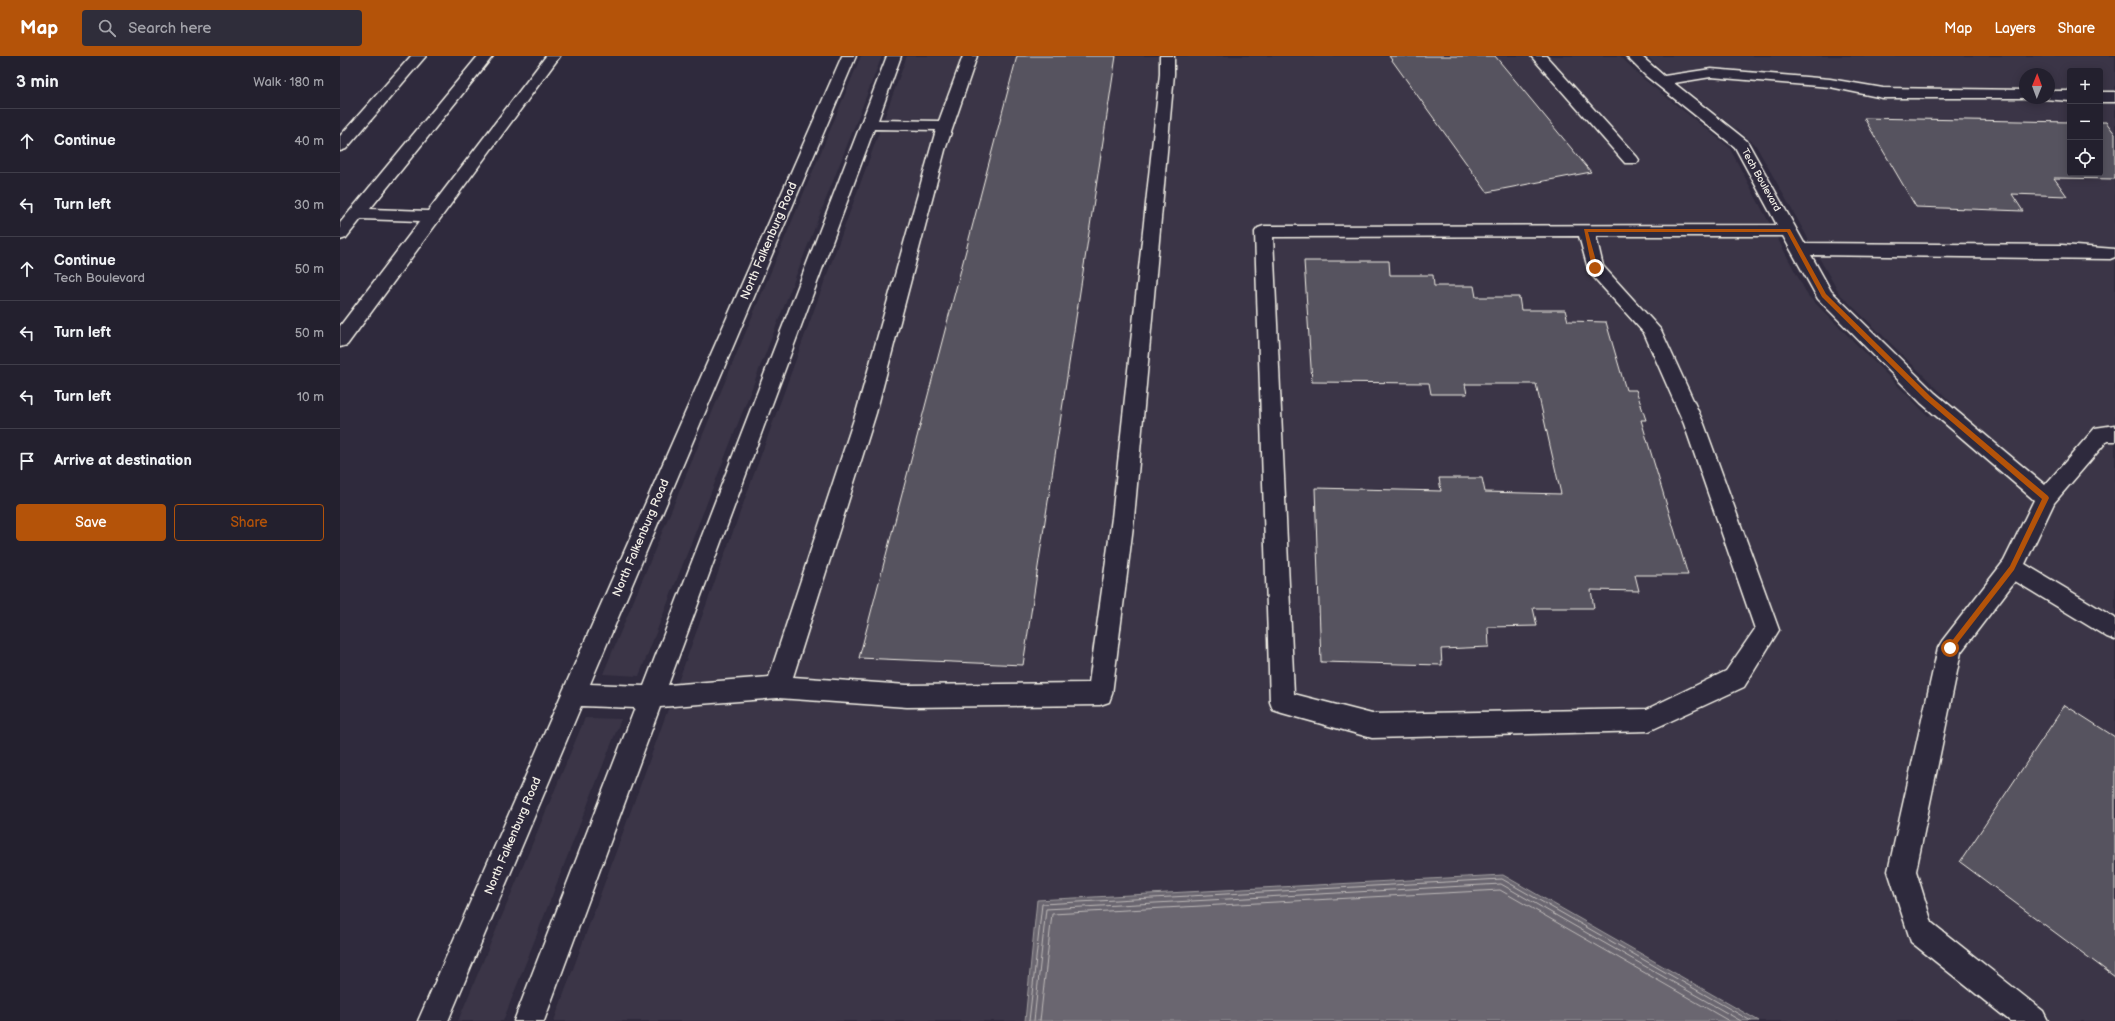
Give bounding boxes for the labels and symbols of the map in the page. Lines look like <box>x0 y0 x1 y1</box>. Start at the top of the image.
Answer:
north arrow <box>2019 68 2055 104</box>
street label: Tech Boulevard <box>1739 146 1783 214</box>
street label: North Falkenburg Road <box>737 180 801 302</box>
route end <box>1586 259 1604 277</box>
street label: North Falkenburg Road <box>609 477 673 599</box>
route start <box>1941 639 1959 657</box>
street label: North Falkenburg Road <box>481 775 545 897</box>

